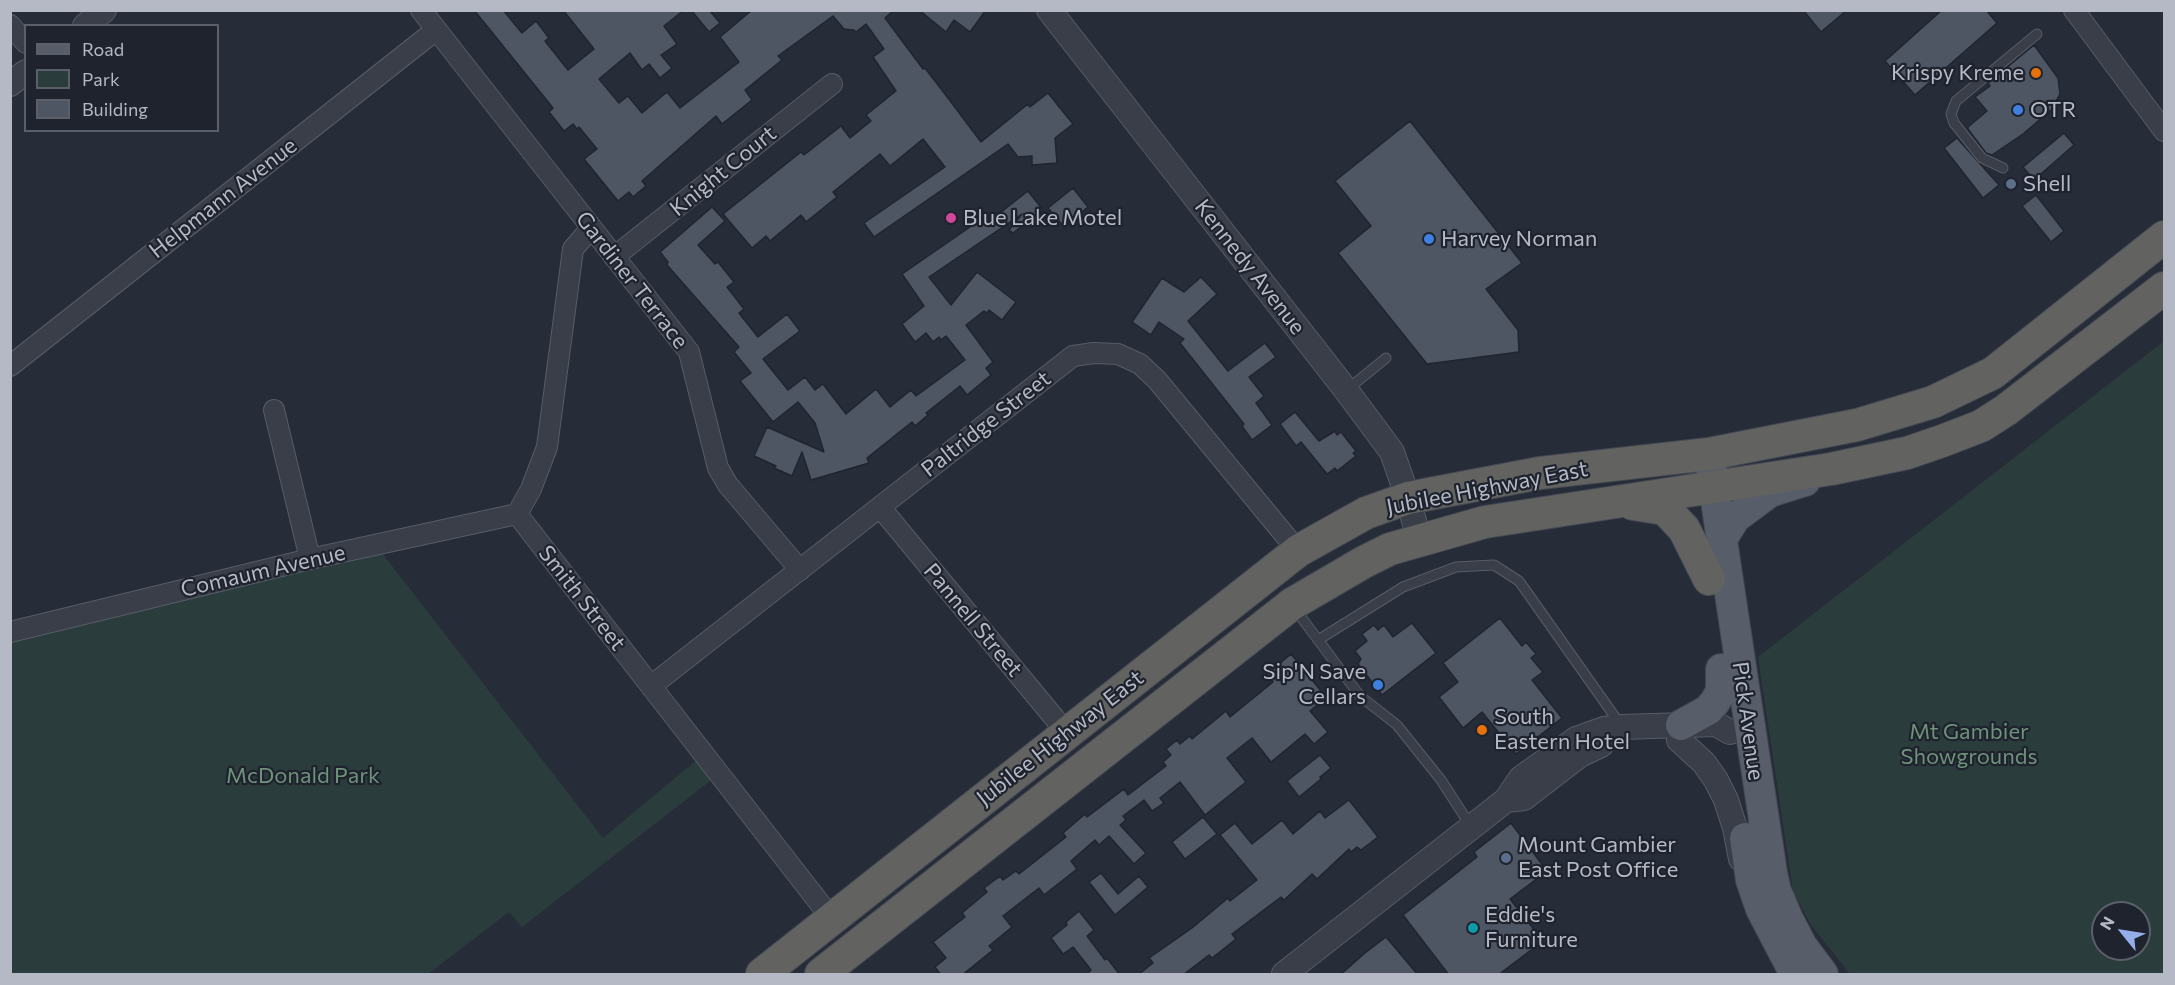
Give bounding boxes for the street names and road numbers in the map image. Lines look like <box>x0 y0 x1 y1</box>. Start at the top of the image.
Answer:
street label: Knight Court <box>665 120 781 222</box>
street label: Helpmann Avenue <box>144 132 302 264</box>
street label: Kennedy Avenue <box>1189 194 1311 340</box>
street label: Gardiner Terrace <box>570 206 694 354</box>
street label: Paltridge Street <box>916 365 1056 483</box>
street label: Jubilee Highway East <box>1384 456 1590 520</box>
street label: Comaum Avenue <box>178 539 348 603</box>
street label: Smith Street <box>533 540 631 656</box>
street label: Pannell Street <box>918 558 1028 682</box>
street label: Pick Avenue <box>1727 660 1769 782</box>
street label: Jubilee Highway East <box>971 665 1149 811</box>

